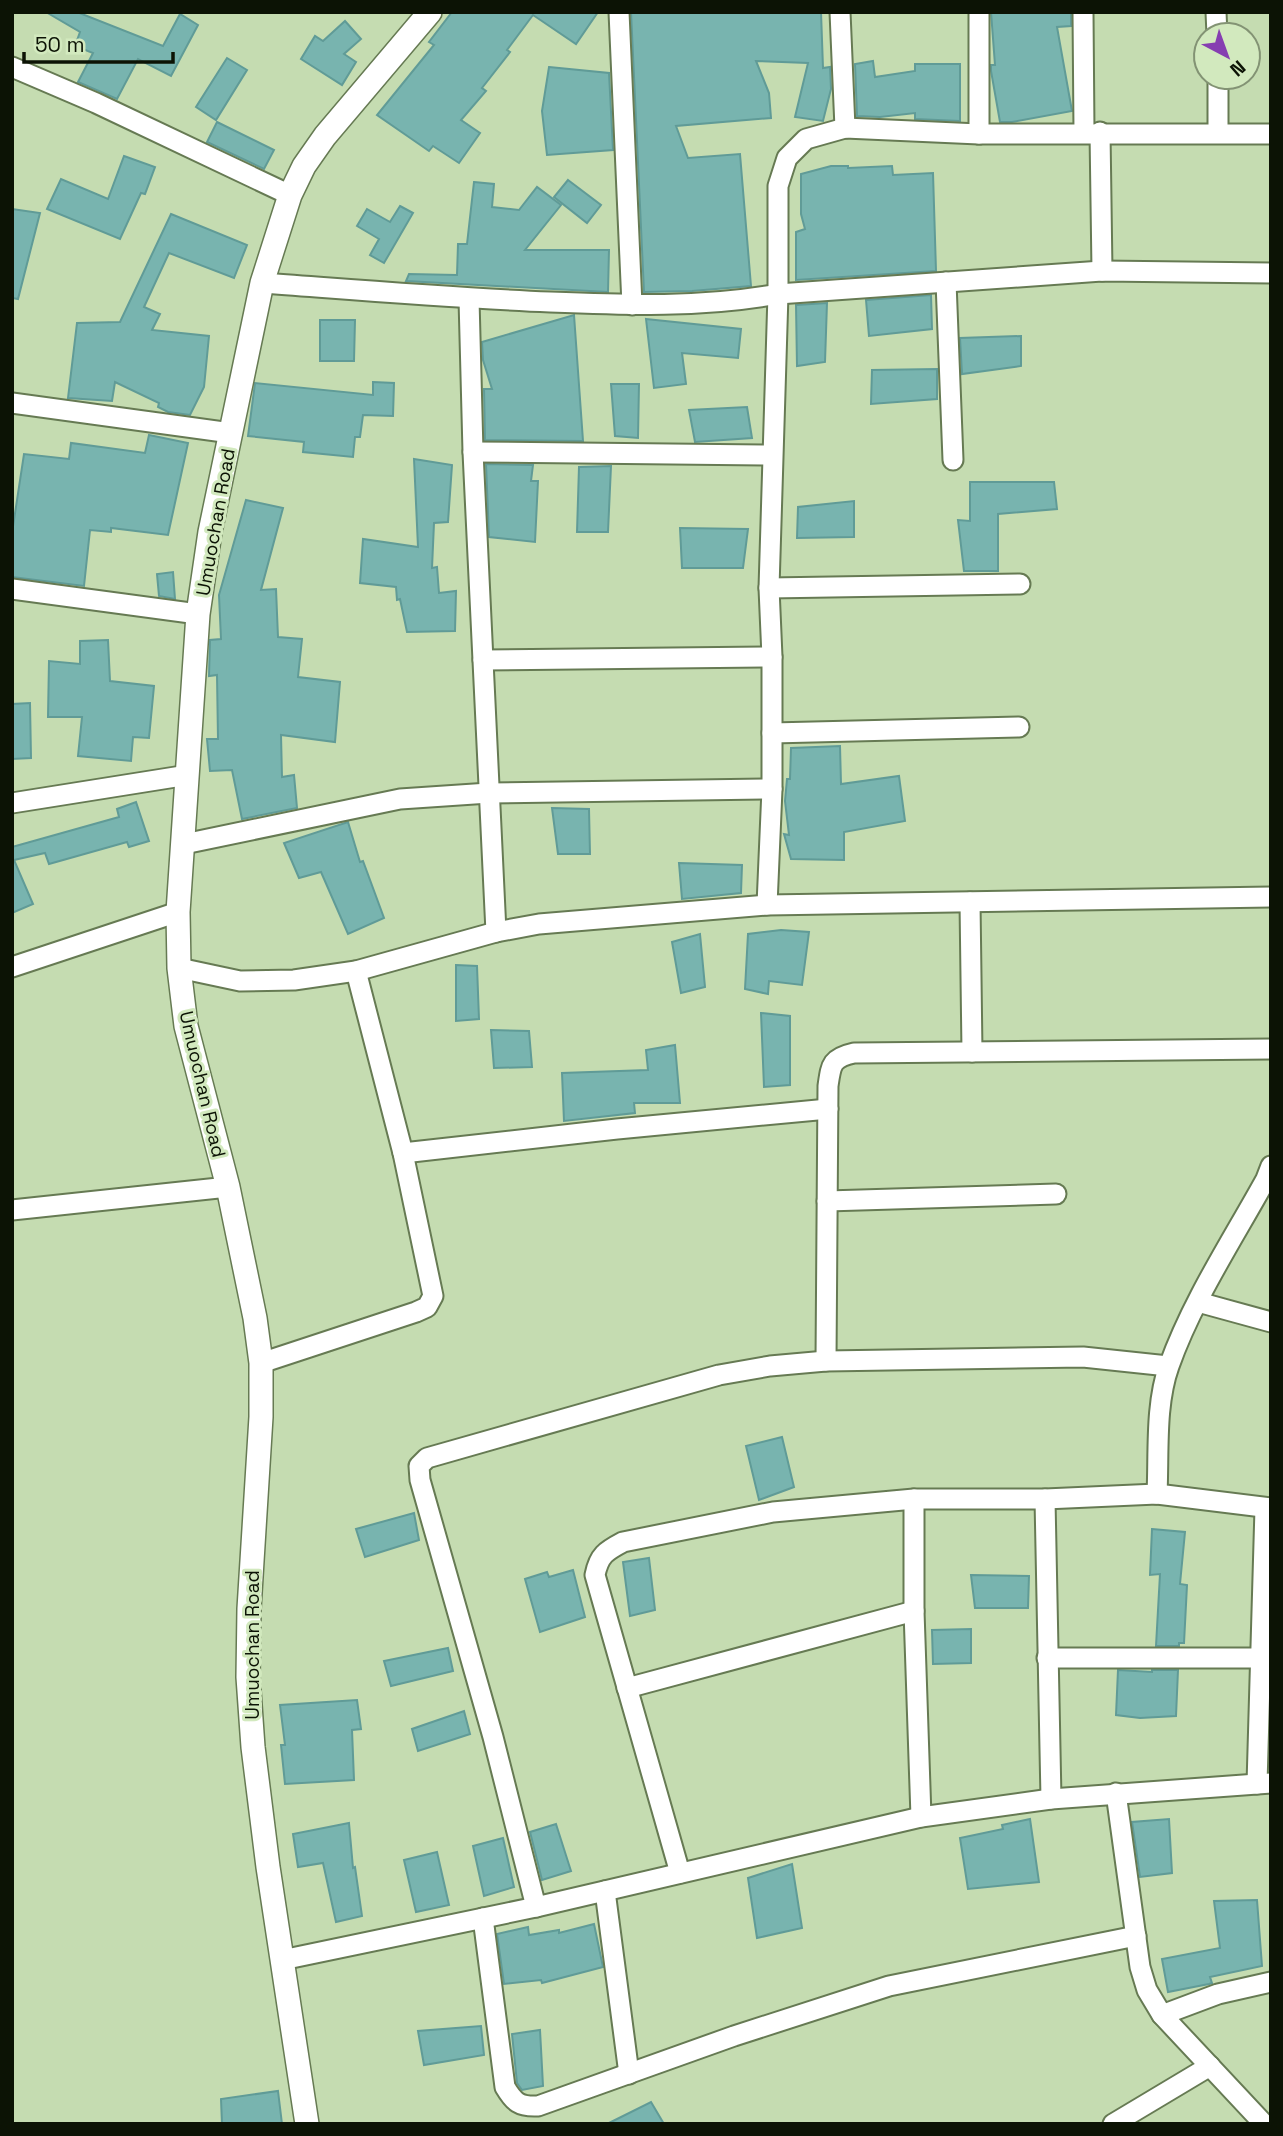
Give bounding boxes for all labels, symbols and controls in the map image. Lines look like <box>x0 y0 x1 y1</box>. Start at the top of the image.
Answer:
scale bar <box>24 21 173 65</box>
north arrow <box>1192 21 1262 91</box>
text: 50 m <box>35 31 85 58</box>
text: N <box>1225 55 1251 82</box>
street label: Umuochan Road <box>190 446 241 598</box>
street label: Umuochan Road <box>174 1009 231 1160</box>
street label: Umuochan Road <box>240 1570 265 1720</box>

